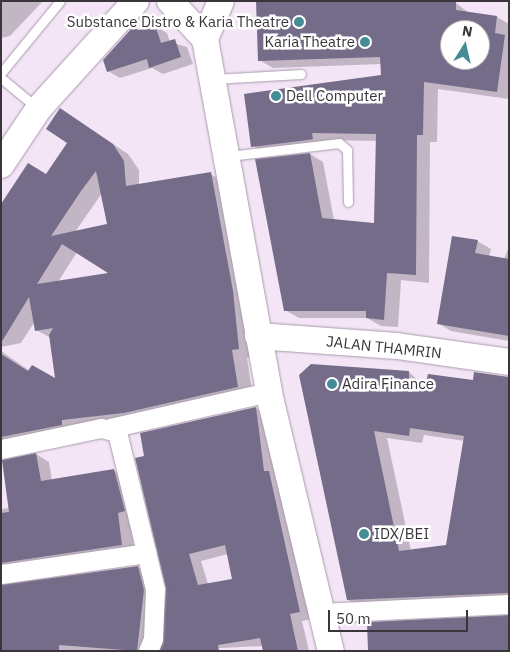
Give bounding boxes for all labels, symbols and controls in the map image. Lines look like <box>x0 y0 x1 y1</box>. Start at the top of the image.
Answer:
place label: Substance Distro & Karia Theatre <box>67 13 289 31</box>
marker: Substance Distro & Karia Theatre <box>293 16 305 28</box>
north arrow <box>440 20 490 70</box>
text: N <box>461 21 474 41</box>
place label: Karia Theatre <box>265 33 355 51</box>
marker: Karia Theatre <box>359 36 371 48</box>
place label: Dell Computer <box>286 87 383 105</box>
marker: Dell Computer <box>270 90 282 102</box>
street label: JALAN THAMRIN <box>325 332 443 362</box>
place label: Adira Finance <box>342 375 434 393</box>
marker: Adira Finance <box>326 378 338 390</box>
place label: IDX/BEI <box>374 525 429 543</box>
marker: IDX/BEI <box>358 528 370 540</box>
scale bar <box>330 600 470 632</box>
text: 50 m <box>336 609 371 628</box>

